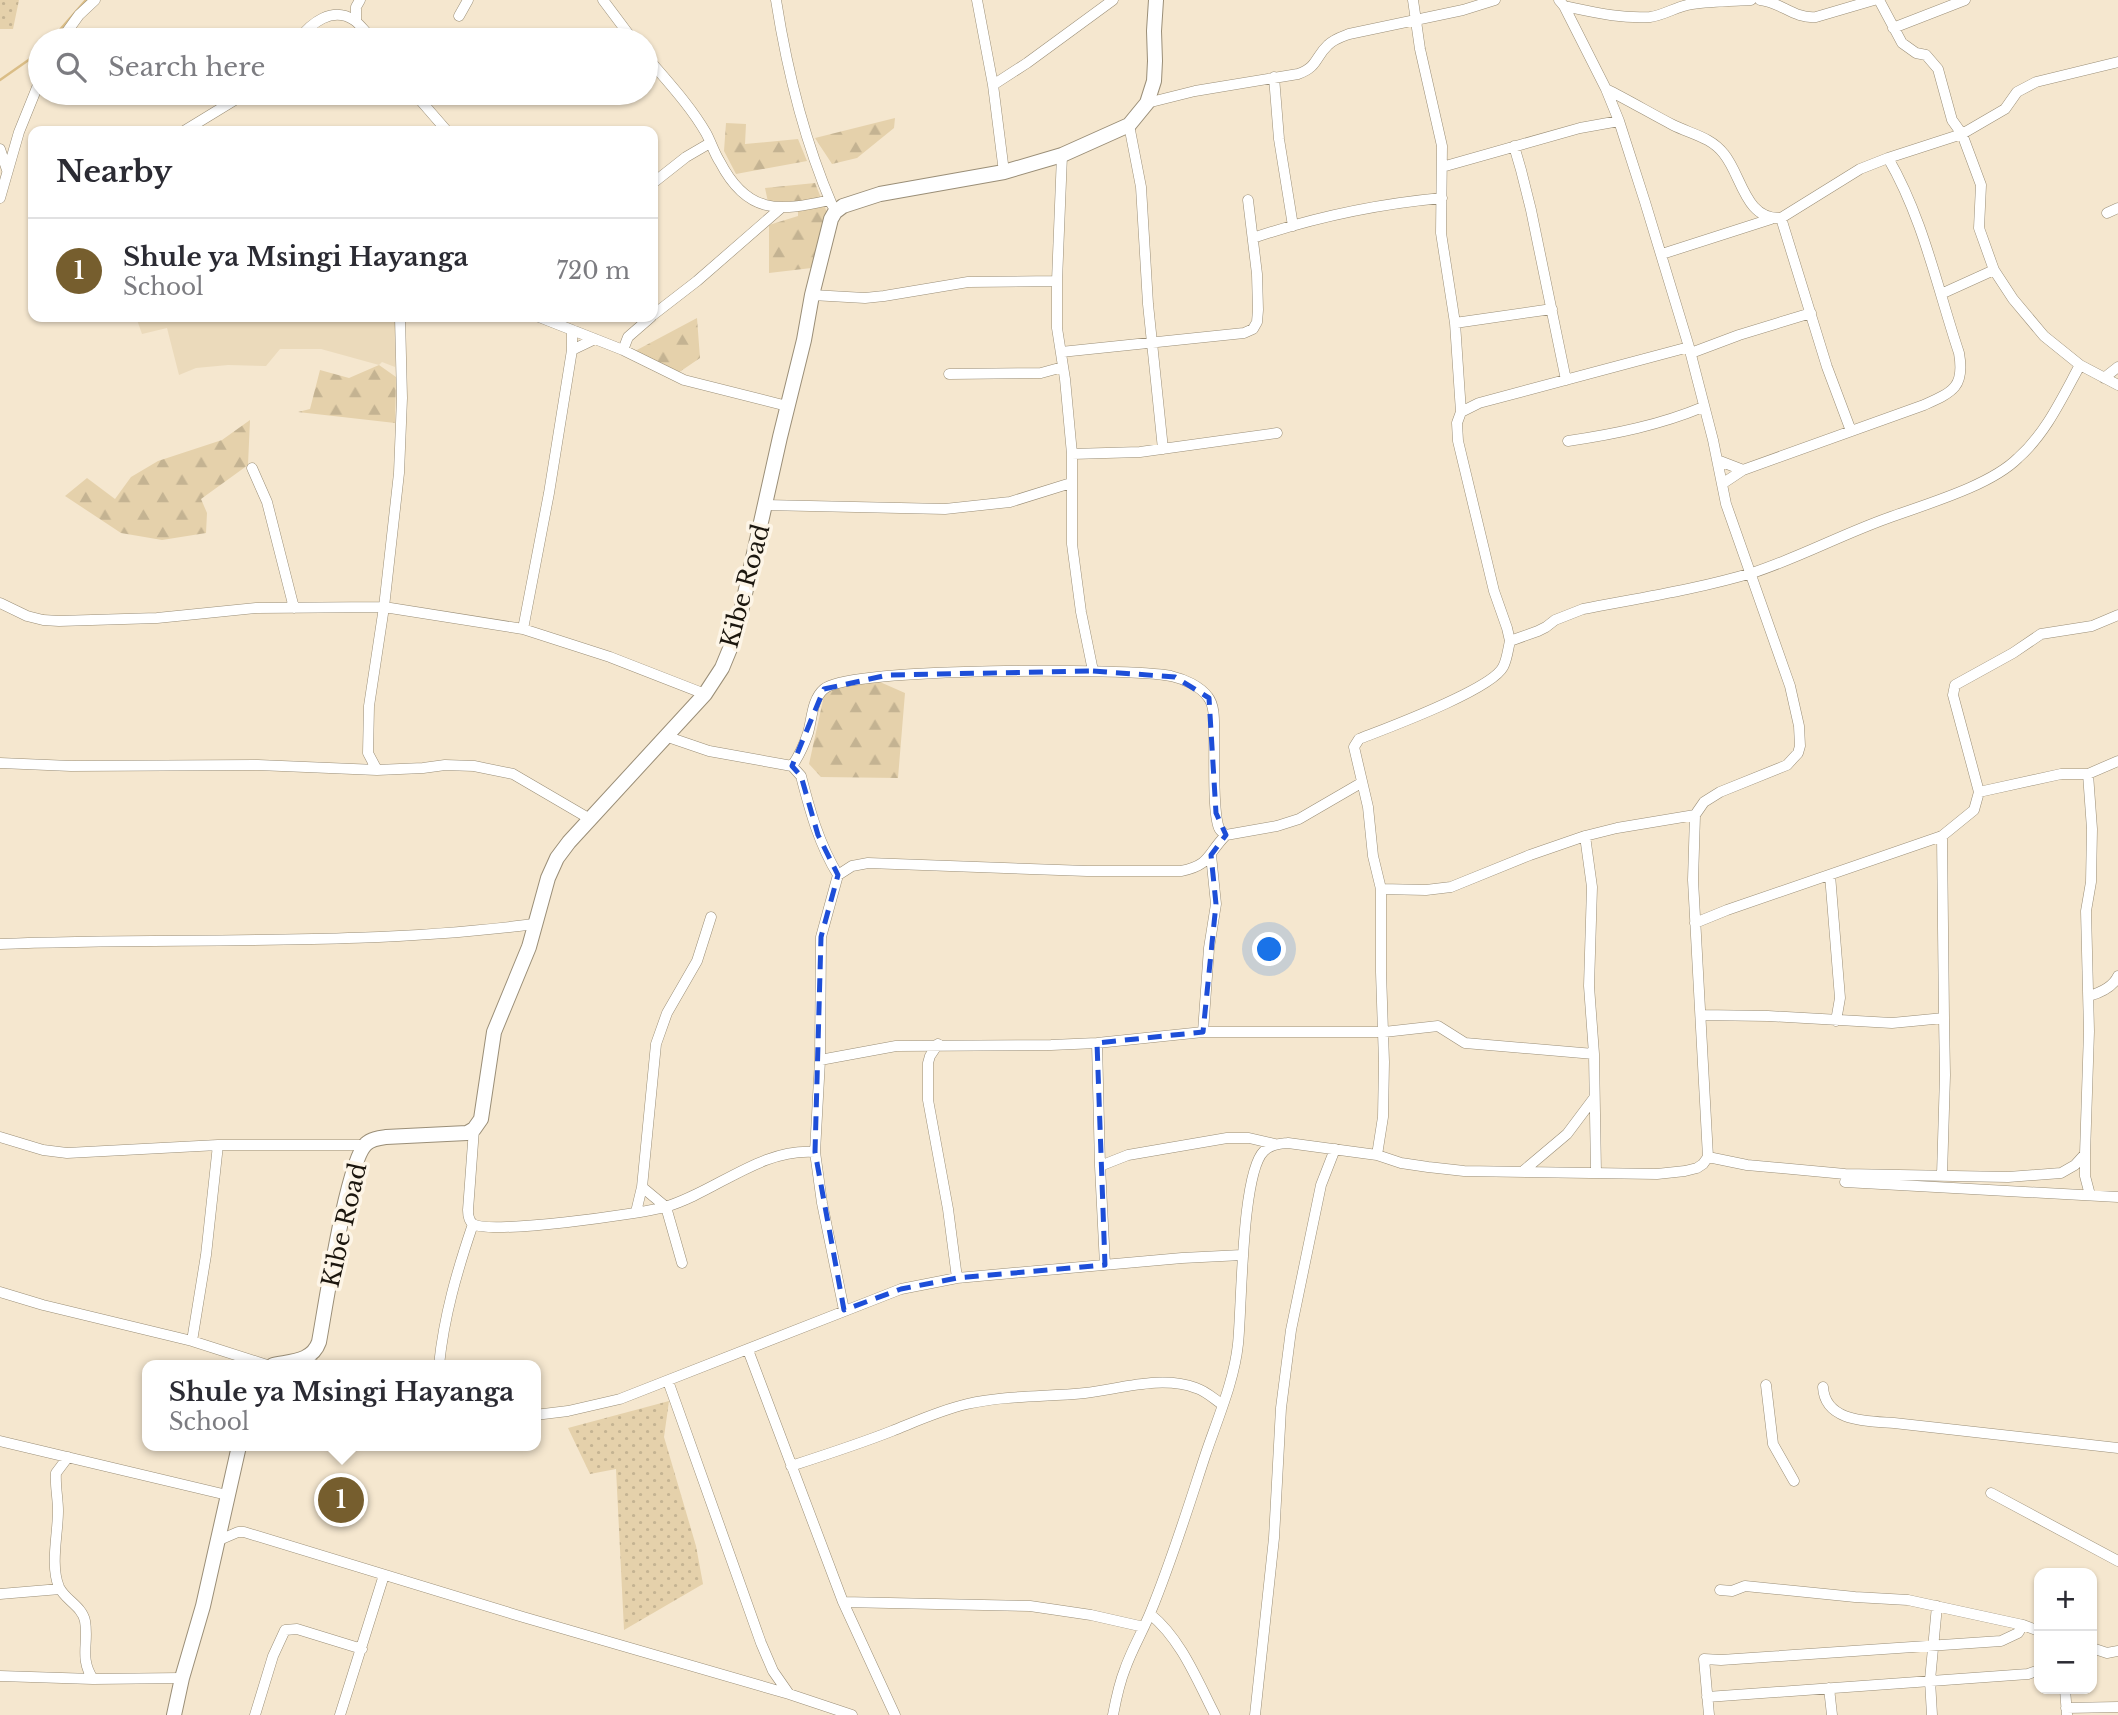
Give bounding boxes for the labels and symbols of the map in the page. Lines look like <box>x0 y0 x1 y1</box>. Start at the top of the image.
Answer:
street label: Kibe Road <box>715 521 775 651</box>
your location <box>1252 932 1286 966</box>
street label: Kibe Road <box>316 1160 372 1290</box>
pin: 1 <box>318 1474 364 1526</box>

